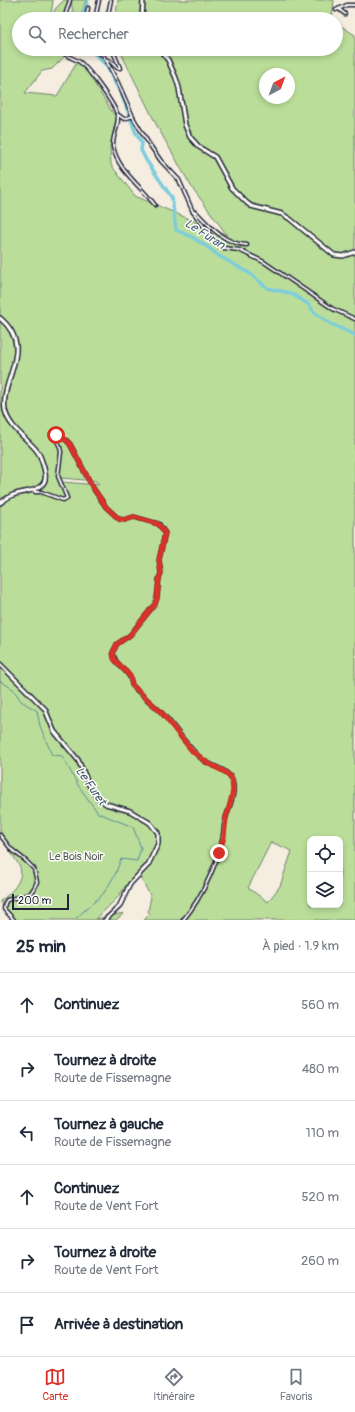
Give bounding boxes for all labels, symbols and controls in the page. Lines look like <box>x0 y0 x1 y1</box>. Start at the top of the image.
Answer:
search box <box>12 12 343 56</box>
icon: search <box>26 23 48 45</box>
text: Rechercher <box>58 25 129 44</box>
north arrow <box>259 68 295 104</box>
water label: Le Furan <box>182 216 229 254</box>
route start <box>47 426 65 444</box>
water label: Le Furet <box>72 764 110 809</box>
map controls <box>307 836 343 908</box>
button: locate <box>307 836 343 872</box>
route end <box>210 844 228 862</box>
park label: Le Bois Noir <box>49 850 103 863</box>
button: layers <box>307 872 343 908</box>
scale bar <box>12 892 69 911</box>
text: 200 m <box>18 894 51 907</box>
text: 25 min <box>16 936 66 957</box>
text: À pied · 1.9 km <box>262 938 339 954</box>
icon: ahead <box>16 994 38 1016</box>
text: Continuez <box>54 995 119 1014</box>
text: 560 m <box>301 997 339 1013</box>
text: Tournez à droite <box>54 1051 156 1070</box>
icon: right <box>16 1058 38 1080</box>
text: 480 m <box>302 1061 339 1077</box>
text: Route de Fissemagne <box>54 1070 171 1086</box>
text: Tournez à gauche <box>54 1115 164 1134</box>
icon: left <box>16 1122 38 1144</box>
text: 110 m <box>306 1125 339 1141</box>
text: Route de Fissemagne <box>54 1134 171 1150</box>
text: Continuez <box>54 1179 119 1198</box>
icon: ahead <box>16 1186 38 1208</box>
text: 520 m <box>301 1189 339 1205</box>
text: Route de Vent Fort <box>54 1198 159 1214</box>
text: Tournez à droite <box>54 1243 156 1262</box>
icon: right <box>16 1250 38 1272</box>
text: 260 m <box>301 1253 339 1269</box>
text: Route de Vent Fort <box>54 1262 159 1278</box>
icon: arrive <box>16 1314 38 1336</box>
text: Arrivée à destination <box>54 1315 183 1334</box>
tab: Carte <box>42 1366 68 1403</box>
tab: Itinéraire <box>153 1366 195 1403</box>
tab: Favoris <box>280 1366 312 1403</box>

